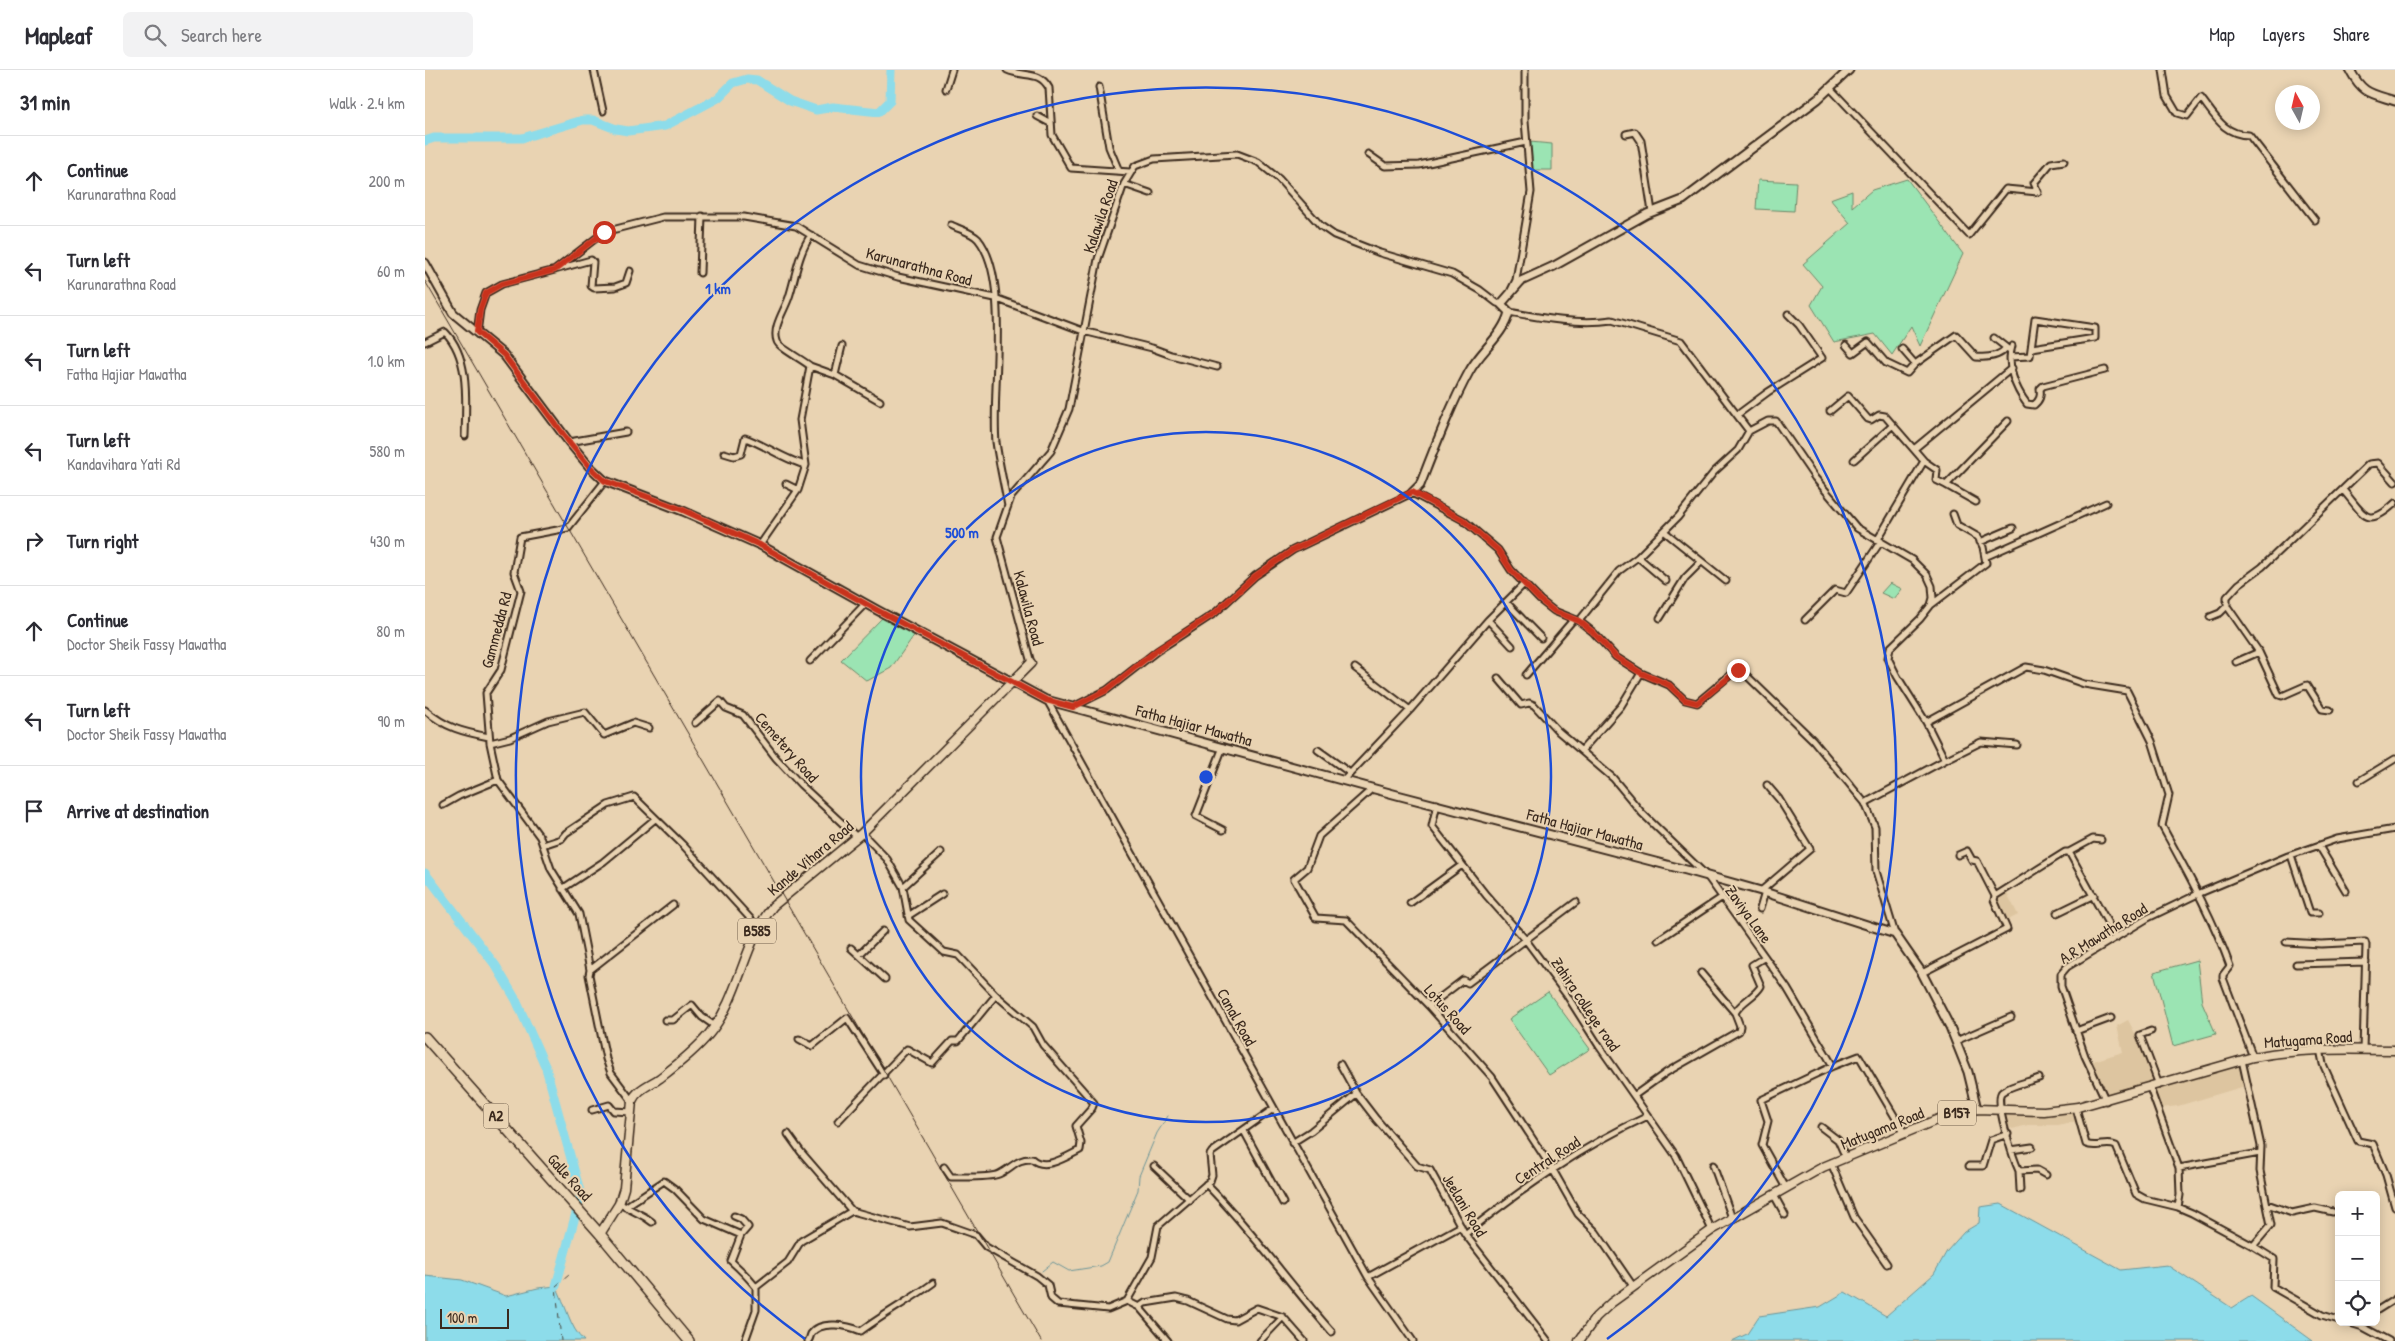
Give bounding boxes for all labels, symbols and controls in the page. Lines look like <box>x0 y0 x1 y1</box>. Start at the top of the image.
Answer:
search box <box>123 12 473 57</box>
text: Mapleaf <box>25 19 93 51</box>
icon: search <box>141 21 169 49</box>
text: Search here <box>181 22 262 48</box>
text: Map <box>2209 22 2235 47</box>
text: Layers <box>2263 22 2305 47</box>
text: Share <box>2333 22 2370 47</box>
north arrow <box>2275 85 2320 130</box>
text: 31 min <box>20 88 70 117</box>
text: Walk · 2.4 km <box>329 92 405 114</box>
text: Continue <box>67 157 128 183</box>
icon: ahead <box>20 167 48 195</box>
text: 200 m <box>369 170 405 192</box>
street label: Kalawila Road <box>1077 176 1123 256</box>
text: Karunarathna Road <box>67 183 176 205</box>
route start <box>593 221 616 244</box>
street label: Karunarathna Road <box>864 241 974 291</box>
text: Turn left <box>67 247 130 273</box>
icon: left <box>20 257 48 285</box>
text: 60 m <box>377 260 405 282</box>
text: Karunarathna Road <box>67 273 176 295</box>
text: 1 km <box>705 278 731 299</box>
text: Turn left <box>67 337 130 363</box>
icon: left <box>20 347 48 375</box>
text: 1.0 km <box>367 350 405 372</box>
text: Fatha Hajiar Mawatha <box>67 363 187 385</box>
text: Turn left <box>67 427 130 453</box>
icon: left <box>20 437 48 465</box>
text: 580 m <box>370 440 405 462</box>
text: Kandavihara Yati Rd <box>67 453 180 475</box>
text: 500 m <box>945 522 979 543</box>
icon: right <box>20 527 48 555</box>
text: Turn right <box>67 528 138 554</box>
text: 430 m <box>370 530 405 552</box>
street label: Kalawila Road <box>1008 568 1050 648</box>
street label: Gammedda Rd <box>475 589 517 671</box>
text: Continue <box>67 607 128 633</box>
icon: ahead <box>20 617 48 645</box>
text: 80 m <box>376 620 405 642</box>
text: Doctor Sheik Fassy Mawatha <box>67 633 226 655</box>
route end <box>1727 659 1750 682</box>
text: Turn left <box>67 697 130 723</box>
street label: Fatha Hajiar Mawatha <box>1132 699 1255 751</box>
icon: left <box>20 707 48 735</box>
street label: Cemetery Road <box>750 707 824 787</box>
text: 90 m <box>377 710 405 732</box>
text: Doctor Sheik Fassy Mawatha <box>67 723 226 745</box>
centre of rings <box>1197 768 1215 786</box>
icon: arrive <box>20 797 48 825</box>
text: Arrive at destination <box>67 798 209 824</box>
street label: Fatha Hajiar Mawatha <box>1523 803 1646 855</box>
street label: Kande Vihara Road <box>762 815 858 901</box>
street label: Zaviya Lane <box>1720 880 1778 948</box>
street label: A.R Mawatha Road <box>2055 897 2151 969</box>
road number: B585 <box>738 918 776 944</box>
street label: Zahira college road <box>1546 953 1626 1055</box>
street label: Lotus Road <box>1420 979 1476 1039</box>
street label: Canal Road <box>1212 984 1262 1050</box>
street label: Matugama Road <box>2263 1025 2353 1053</box>
road number: B157 <box>1938 1100 1976 1126</box>
street label: Matugama Road <box>1837 1101 1927 1155</box>
road number: A2 <box>483 1104 509 1128</box>
street label: Central Road <box>1510 1130 1584 1190</box>
street label: Galle Road <box>543 1148 597 1206</box>
street label: Jeelani Road <box>1438 1169 1492 1241</box>
map controls <box>2335 1191 2380 1326</box>
button: + <box>2335 1191 2380 1236</box>
button: − <box>2335 1236 2380 1281</box>
button: locate <box>2335 1281 2380 1326</box>
scale bar <box>440 1306 509 1329</box>
text: 100 m <box>447 1308 477 1327</box>

